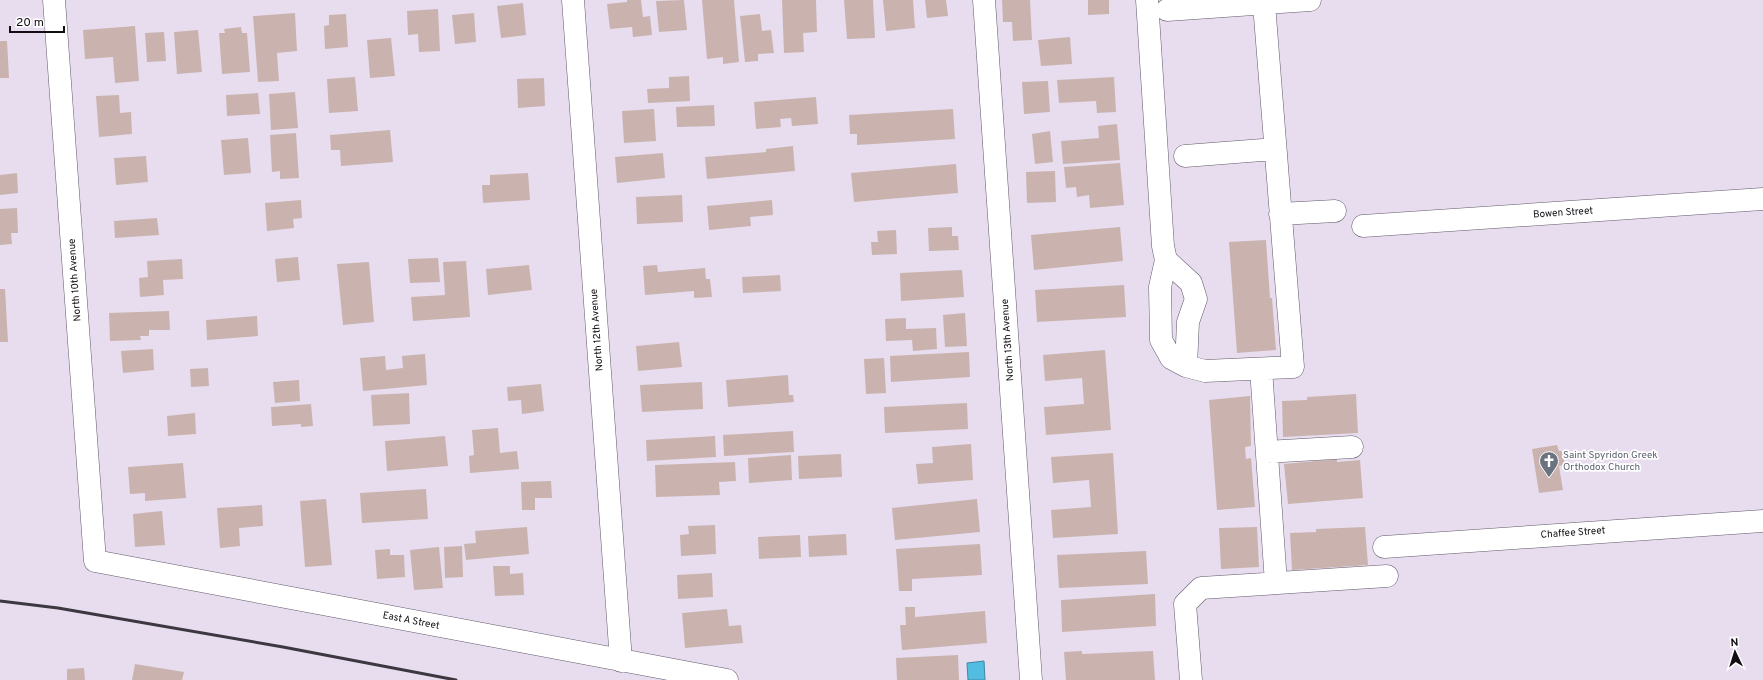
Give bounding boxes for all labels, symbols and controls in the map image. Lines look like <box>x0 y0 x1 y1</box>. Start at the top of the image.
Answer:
scale bar <box>10 8 64 34</box>
text: 20 m <box>16 15 44 31</box>
street label: Bowen Street <box>1533 204 1594 222</box>
street label: North 10th Avenue <box>66 238 84 322</box>
street label: North 12th Avenue <box>588 288 606 372</box>
street label: North 13th Avenue <box>999 298 1017 382</box>
place label: Saint Spyridon Greek Orthodox Church <box>1563 449 1658 474</box>
church icon: Saint Spyridon Greek Orthodox Church <box>1538 450 1560 478</box>
street label: Chaffee Street <box>1540 524 1606 542</box>
street label: East A Street <box>381 609 441 633</box>
north arrow <box>1715 632 1755 672</box>
text: N <box>1730 636 1739 650</box>

